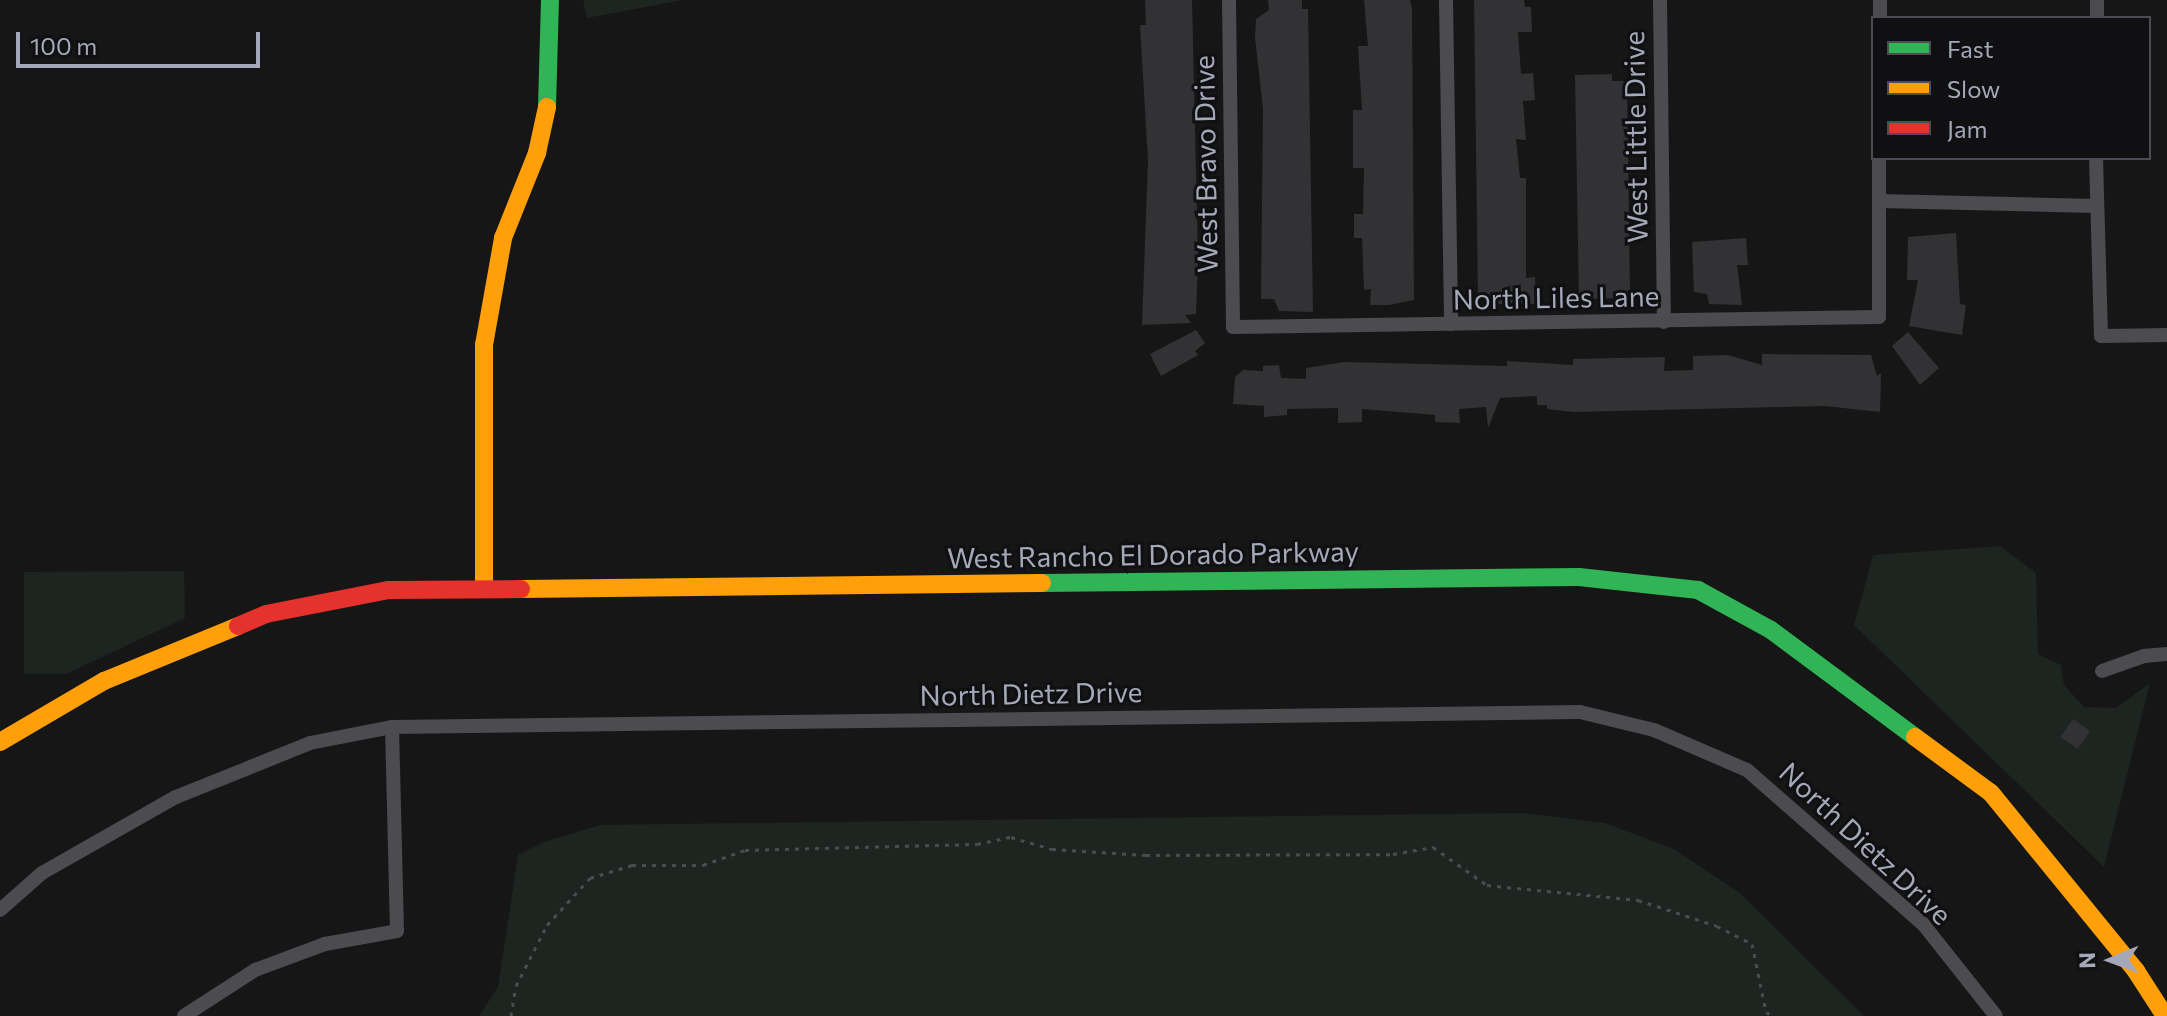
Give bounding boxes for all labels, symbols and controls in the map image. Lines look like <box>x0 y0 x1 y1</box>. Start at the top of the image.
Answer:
scale bar <box>20 16 264 66</box>
legend <box>1871 16 2151 160</box>
text: 100 m <box>30 31 97 60</box>
street label: West Little Drive <box>1616 31 1654 243</box>
text: Fast <box>1947 34 1994 63</box>
street label: West Bravo Drive <box>1186 55 1224 273</box>
text: Slow <box>1947 74 2000 103</box>
text: Jam <box>1947 114 1987 143</box>
street label: North Liles Lane <box>1452 278 1660 316</box>
street label: West Rancho El Dorado Parkway <box>947 534 1359 574</box>
street label: North Dietz Drive <box>919 674 1143 712</box>
street label: North Dietz Drive <box>1773 755 1959 931</box>
north arrow <box>2071 920 2151 1000</box>
text: N <box>2073 952 2100 969</box>

